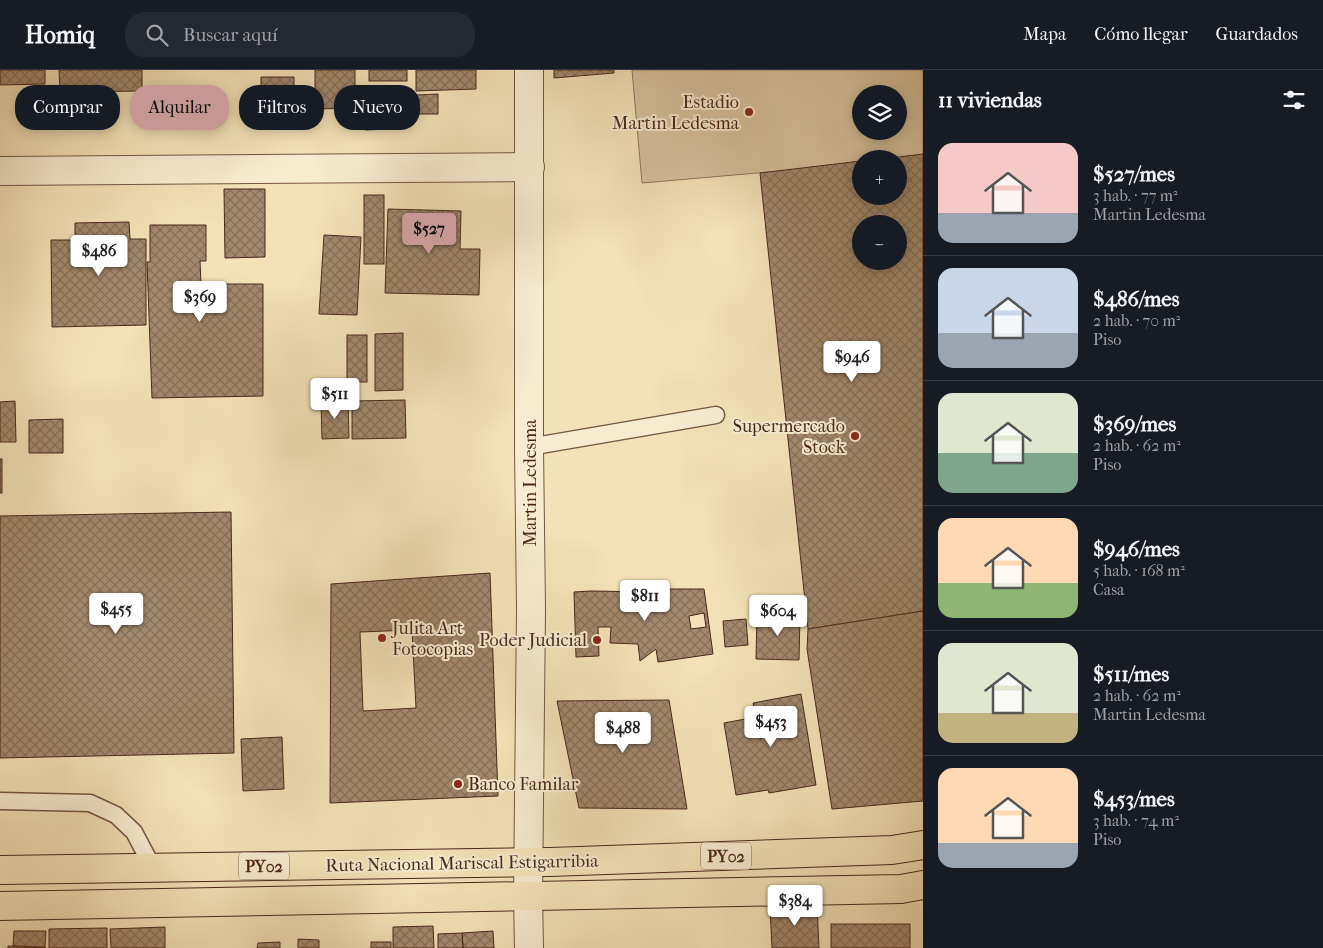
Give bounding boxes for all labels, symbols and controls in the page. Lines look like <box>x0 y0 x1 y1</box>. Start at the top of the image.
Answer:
search box <box>125 12 475 57</box>
text: Homiq <box>25 21 95 49</box>
icon: search <box>143 21 171 49</box>
text: Buscar aquí <box>183 24 278 46</box>
text: Mapa <box>1023 24 1066 45</box>
text: Cómo llegar <box>1094 24 1188 45</box>
text: Guardados <box>1216 24 1298 45</box>
chip: Comprar <box>15 85 120 130</box>
chip: Alquilar <box>130 85 229 130</box>
chip: Filtros <box>239 85 324 130</box>
chip: Nuevo <box>334 85 420 130</box>
map controls <box>852 85 907 270</box>
button: layers <box>852 85 907 140</box>
icon: filters <box>1280 86 1308 114</box>
text: 11 viviendas <box>938 88 1042 112</box>
place label: Estadio Martin Ledesma <box>612 92 740 134</box>
marker: Estadio Martin Ledesma <box>743 106 755 118</box>
button: + <box>852 150 907 205</box>
text: $527/mes <box>1093 162 1175 186</box>
icon: home <box>978 163 1038 223</box>
text: 3 hab. · 77 m² <box>1093 186 1178 205</box>
text: Martin Ledesma <box>1093 205 1206 224</box>
pin: $527 <box>399 212 459 255</box>
button: − <box>852 215 907 270</box>
text: $527 <box>413 219 445 238</box>
pin: $486 <box>69 234 129 277</box>
text: $486 <box>82 241 116 260</box>
pin: $369 <box>170 280 230 323</box>
text: $369 <box>184 287 216 306</box>
text: $486/mes <box>1093 287 1180 311</box>
icon: home <box>978 288 1038 348</box>
text: 2 hab. · 70 m² <box>1093 311 1180 330</box>
text: Piso <box>1093 330 1121 349</box>
pin: $946 <box>822 340 882 383</box>
text: $946 <box>834 347 870 366</box>
pin: $511 <box>305 378 365 420</box>
text: $511 <box>321 384 349 403</box>
text: $369/mes <box>1093 412 1176 436</box>
icon: home <box>978 413 1038 473</box>
place label: Supermercado Stock <box>733 416 846 458</box>
street label: Martin Ledesma <box>520 419 541 547</box>
marker: Supermercado Stock <box>849 430 861 442</box>
text: 2 hab. · 62 m² <box>1093 436 1181 455</box>
text: Piso <box>1093 455 1121 474</box>
text: $946/mes <box>1093 537 1180 561</box>
icon: home <box>978 538 1038 598</box>
text: 5 hab. · 168 m² <box>1093 561 1185 580</box>
pin: $811 <box>615 580 675 622</box>
text: Casa <box>1093 580 1124 599</box>
text: $811 <box>631 586 659 605</box>
pin: $455 <box>86 592 146 635</box>
pin: $604 <box>748 594 808 637</box>
text: $455 <box>100 599 132 618</box>
text: $604 <box>760 601 796 620</box>
place label: Julita Art Fotocopias <box>390 618 474 660</box>
place label: Poder Judicial <box>479 630 587 651</box>
marker: Julita Art Fotocopias <box>376 632 388 644</box>
marker: Poder Judicial <box>591 634 603 646</box>
text: $511/mes <box>1093 662 1169 686</box>
icon: home <box>978 663 1038 723</box>
text: 2 hab. · 62 m² <box>1093 686 1181 705</box>
text: Martin Ledesma <box>1093 705 1206 724</box>
pin: $453 <box>741 706 801 748</box>
pin: $488 <box>593 712 653 754</box>
text: $453 <box>755 712 787 731</box>
text: $488 <box>606 718 640 737</box>
place label: Banco Familar <box>468 774 579 795</box>
marker: Banco Familar <box>452 778 464 790</box>
text: $453/mes <box>1093 787 1175 811</box>
icon: home <box>978 788 1038 848</box>
text: 3 hab. · 74 m² <box>1093 811 1179 830</box>
text: Piso <box>1093 830 1121 849</box>
road number: PY02 <box>701 842 751 869</box>
street label: Ruta Nacional Mariscal Estigarribia <box>325 851 599 876</box>
road number: PY02 <box>239 852 289 879</box>
pin: $384 <box>765 884 825 927</box>
text: $384 <box>779 891 811 910</box>

